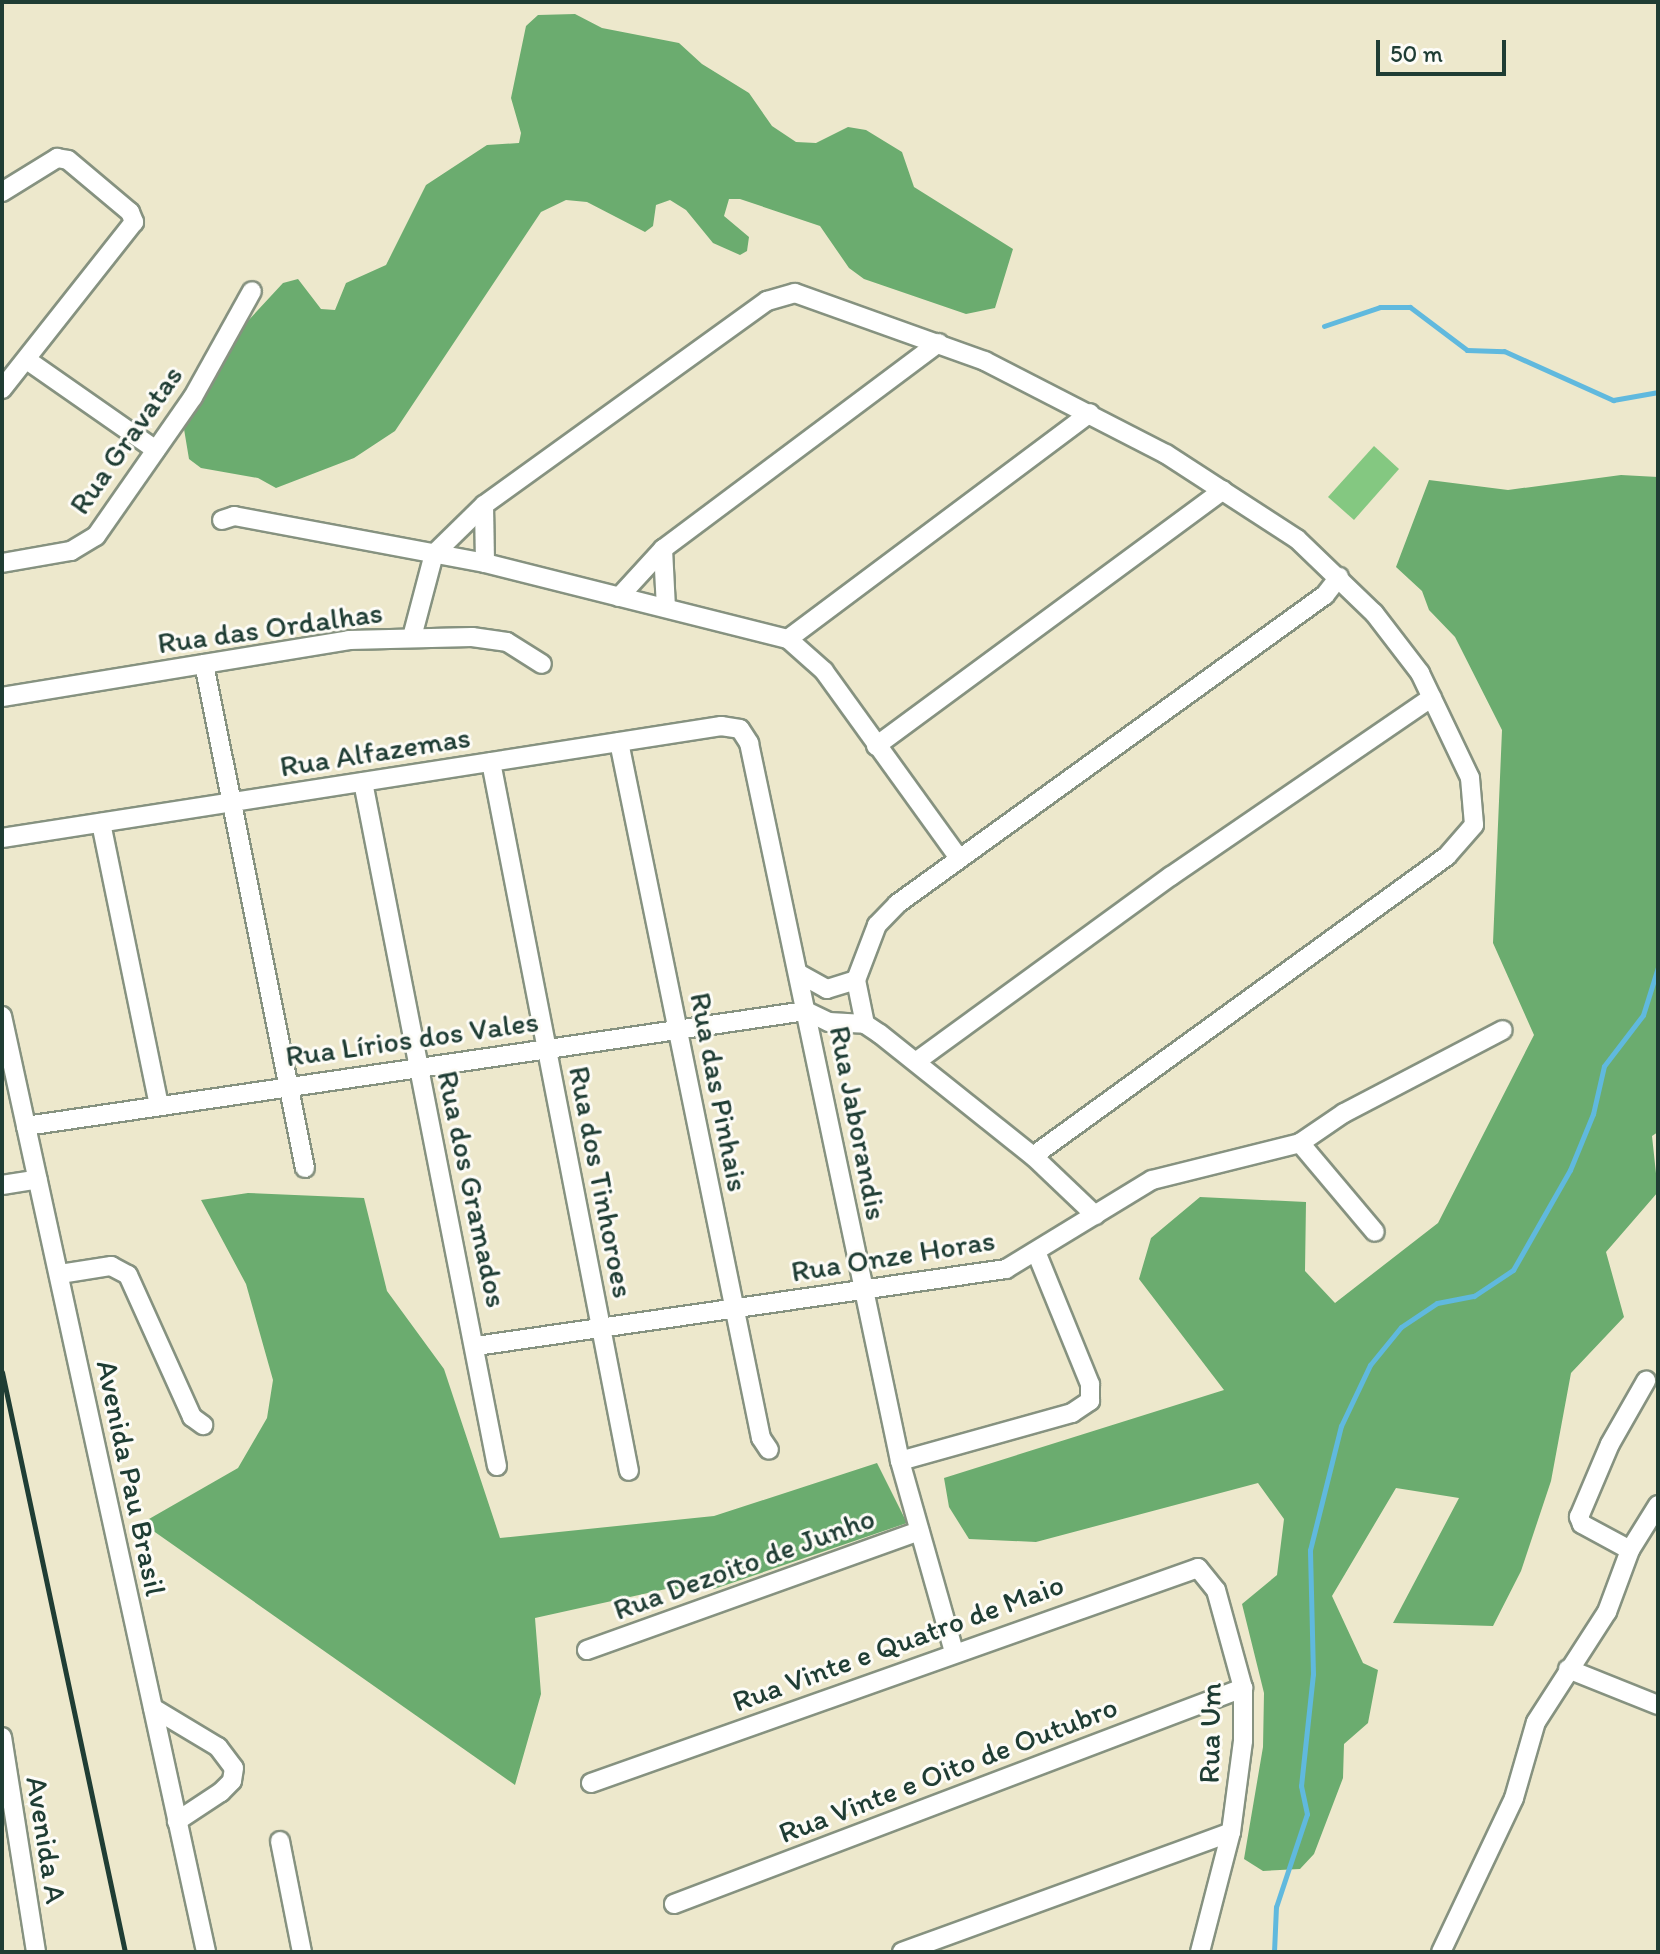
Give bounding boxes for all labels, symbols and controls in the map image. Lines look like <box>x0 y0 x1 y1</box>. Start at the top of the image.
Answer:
scale bar <box>1380 24 1510 74</box>
text: 50 m <box>1390 39 1443 68</box>
street label: Rua Gravatas <box>62 359 190 521</box>
street label: Rua das Ordalhas <box>155 594 385 662</box>
street label: Rua Alfazemas <box>277 719 473 785</box>
street label: Rua das Pinhais <box>682 990 756 1194</box>
street label: Rua Lírios dos Vales <box>284 1003 540 1075</box>
street label: Rua Jaborandis <box>821 1022 895 1224</box>
street label: Rua dos Tinhoroes <box>561 1063 641 1301</box>
street label: Rua dos Gramados <box>429 1068 515 1310</box>
street label: Rua Onze Horas <box>789 1222 997 1290</box>
street label: Avenida Pau Brasil <box>88 1357 174 1599</box>
street label: Rua Dezoito de Junho <box>608 1500 880 1628</box>
street label: Rua Vinte e Quatro de Maio <box>728 1566 1068 1720</box>
street label: Rua Um <box>1191 1682 1229 1784</box>
street label: Rua Vinte e Oito de Outubro <box>773 1689 1123 1851</box>
street label: Avenida A <box>18 1774 74 1906</box>

